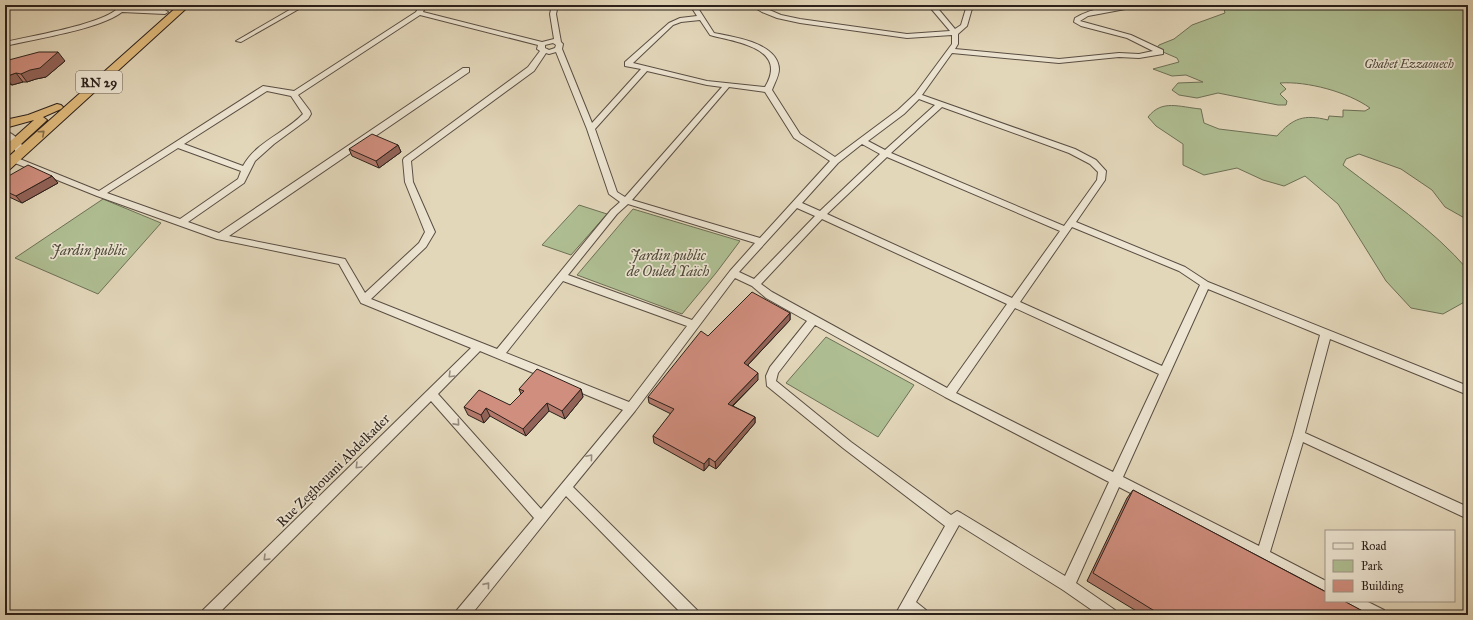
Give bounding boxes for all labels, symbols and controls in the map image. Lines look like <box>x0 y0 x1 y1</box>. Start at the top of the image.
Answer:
park label: Ghabet Ezzaouech <box>1364 57 1454 71</box>
road number: RN 29 <box>76 71 122 93</box>
one-way arrow <box>37 130 45 138</box>
park label: Jardin public <box>50 242 128 260</box>
park label: Jardin public de Ouled Yaïch <box>626 247 709 280</box>
one-way arrow <box>448 370 456 378</box>
street label: Rue Zeghouani Abdelkader <box>273 410 394 531</box>
one-way arrow <box>452 419 459 426</box>
one-way arrow <box>586 454 593 461</box>
one-way arrow <box>355 461 363 469</box>
legend <box>1325 530 1455 602</box>
text: Road <box>1361 539 1387 553</box>
one-way arrow <box>263 553 271 561</box>
text: Park <box>1361 559 1383 573</box>
text: Building <box>1361 579 1404 594</box>
one-way arrow <box>482 582 489 589</box>

